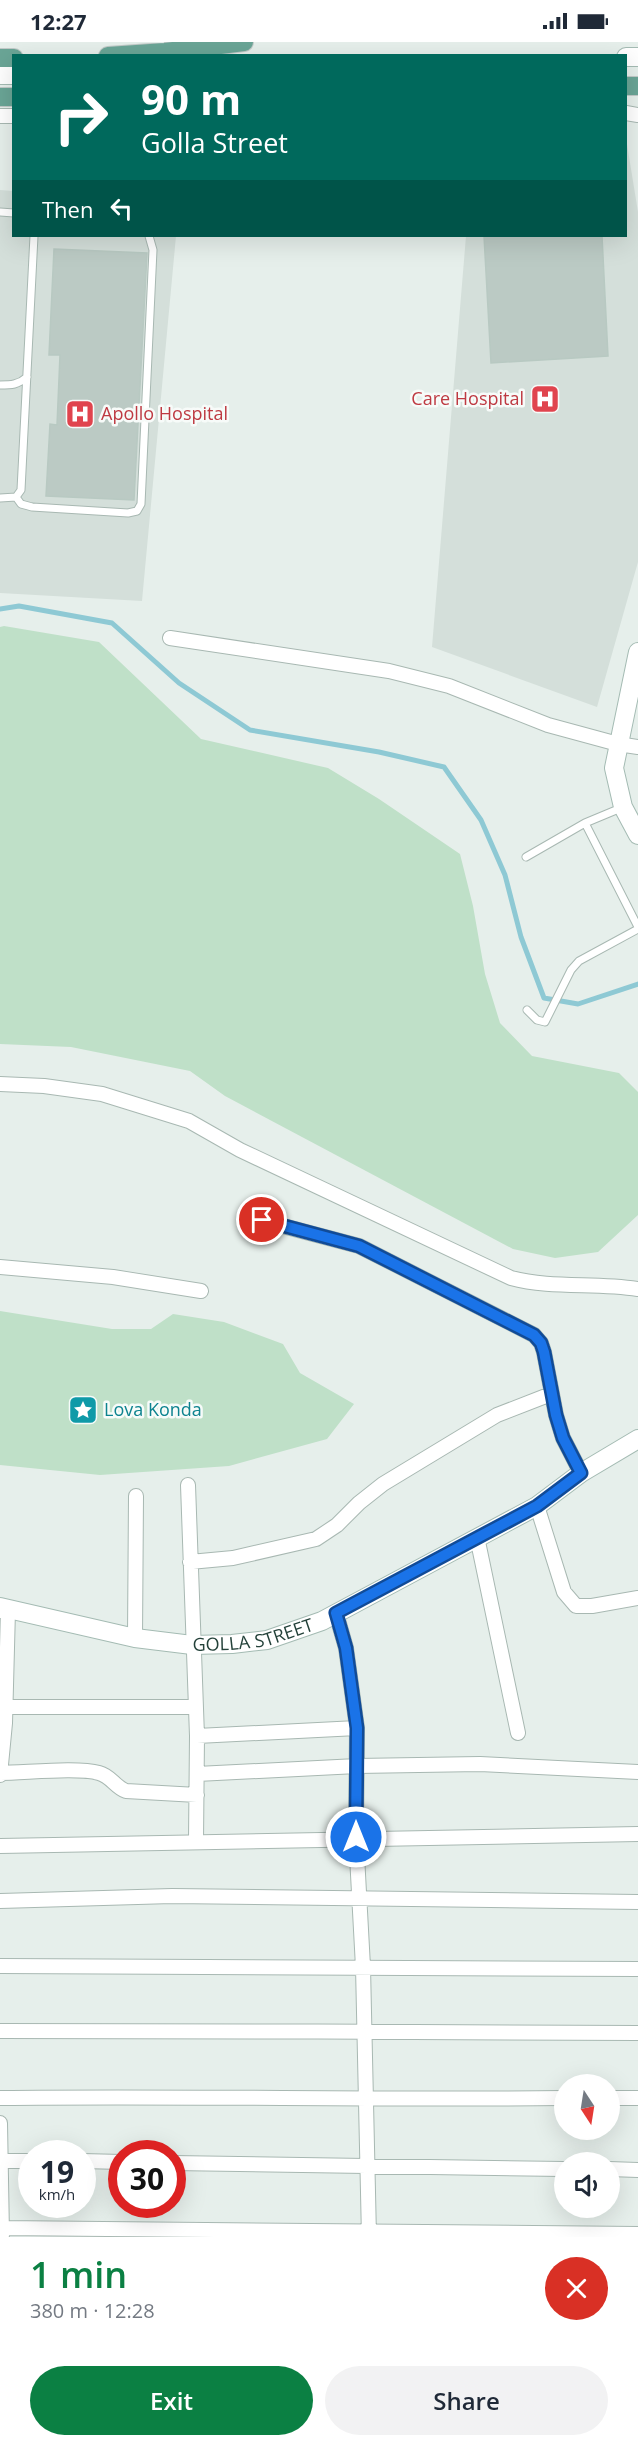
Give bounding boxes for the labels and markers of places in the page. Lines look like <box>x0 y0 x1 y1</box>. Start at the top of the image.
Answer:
hospital icon: Care Hospital <box>529 383 561 415</box>
place label: Care Hospital <box>411 386 524 410</box>
hospital icon: Apollo Hospital <box>64 398 96 430</box>
place label: Apollo Hospital <box>101 401 228 425</box>
pin <box>236 1194 287 1245</box>
place icon: Lova Konda <box>67 1394 99 1426</box>
place label: Lova Konda <box>104 1397 202 1421</box>

